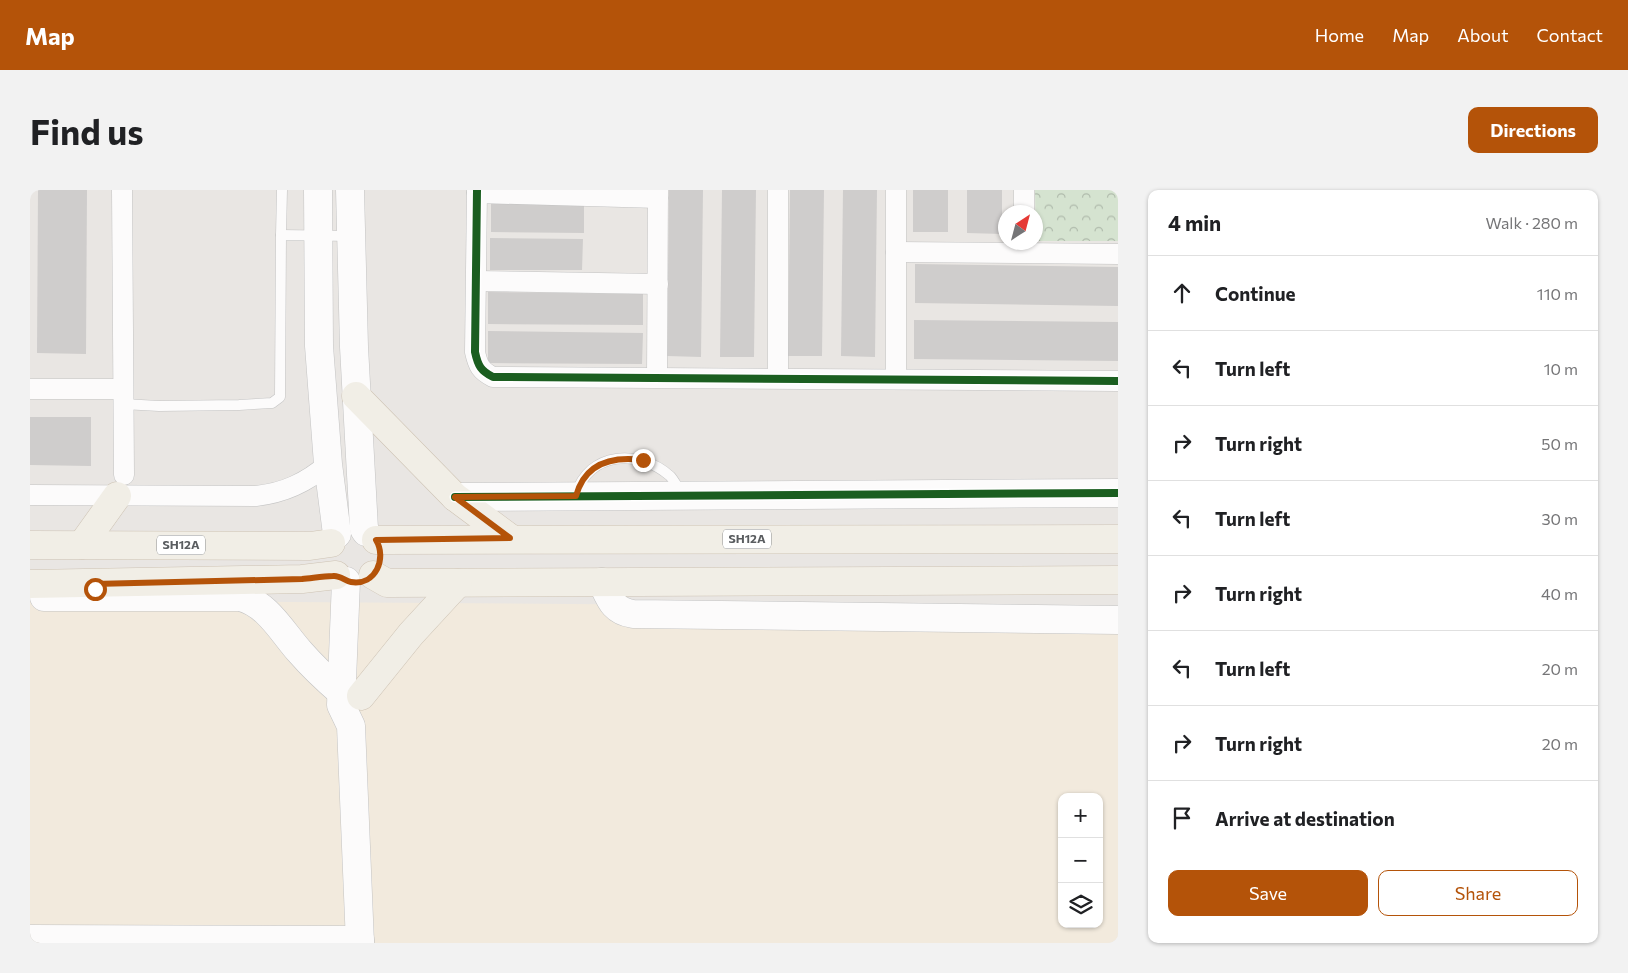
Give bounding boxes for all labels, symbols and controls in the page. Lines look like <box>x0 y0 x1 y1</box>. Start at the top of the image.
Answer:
text: Map <box>25 21 75 50</box>
text: Home <box>1315 24 1364 46</box>
text: Map <box>1392 24 1429 46</box>
text: About <box>1457 24 1509 46</box>
text: Contact <box>1537 24 1603 46</box>
button: Directions <box>1468 107 1598 153</box>
text: Find us <box>30 109 144 152</box>
north arrow <box>998 205 1043 250</box>
text: 4 min <box>1168 210 1221 235</box>
text: Walk · 280 m <box>1486 213 1578 232</box>
icon: ahead <box>1168 279 1196 307</box>
text: Continue <box>1215 282 1295 305</box>
text: 110 m <box>1537 284 1578 303</box>
icon: left <box>1168 354 1196 382</box>
text: Turn left <box>1215 357 1290 380</box>
text: 10 m <box>1544 359 1578 378</box>
icon: right <box>1168 429 1196 457</box>
text: Turn right <box>1215 432 1302 455</box>
text: 50 m <box>1541 434 1578 453</box>
route end <box>632 449 655 472</box>
icon: left <box>1168 504 1196 532</box>
text: Turn left <box>1215 507 1290 530</box>
text: 30 m <box>1541 509 1578 528</box>
road number: SH12A <box>723 529 771 548</box>
road number: SH12A <box>157 536 205 554</box>
route start <box>84 578 107 601</box>
icon: right <box>1168 579 1196 607</box>
text: Turn right <box>1215 582 1302 605</box>
text: 40 m <box>1541 584 1578 603</box>
icon: left <box>1168 654 1196 682</box>
text: Turn left <box>1215 657 1290 680</box>
text: 20 m <box>1542 659 1578 678</box>
icon: right <box>1168 729 1196 757</box>
text: Turn right <box>1215 732 1302 755</box>
text: 20 m <box>1542 734 1578 753</box>
map controls <box>1058 793 1103 928</box>
button: + <box>1058 793 1103 838</box>
icon: arrive <box>1168 804 1196 832</box>
text: Arrive at destination <box>1215 807 1395 830</box>
button: − <box>1058 838 1103 883</box>
button: Save <box>1168 870 1368 916</box>
button: Share <box>1378 870 1578 916</box>
button: layers <box>1058 883 1103 928</box>

